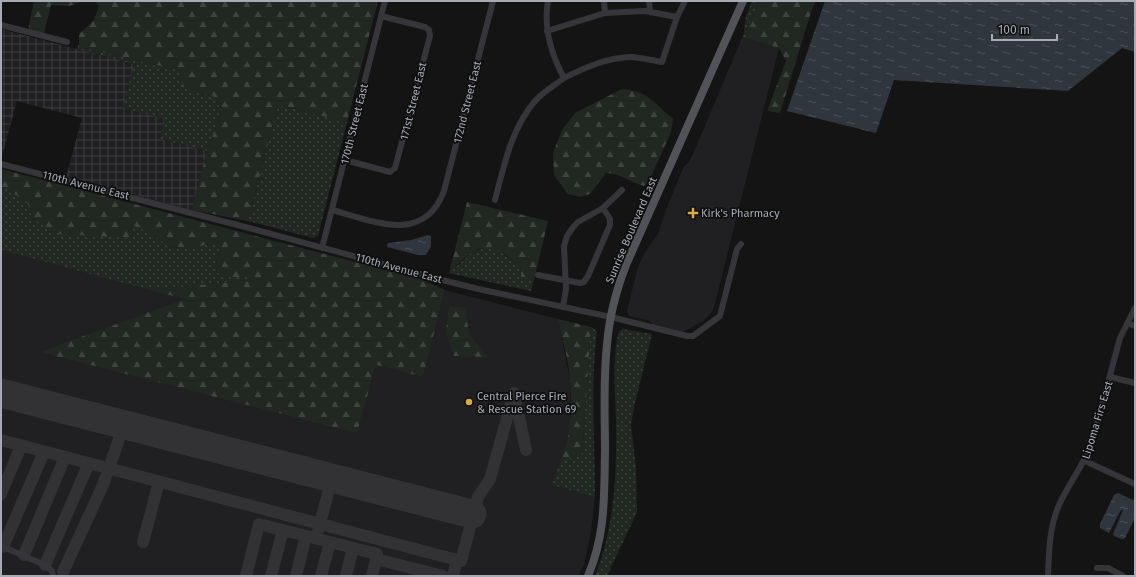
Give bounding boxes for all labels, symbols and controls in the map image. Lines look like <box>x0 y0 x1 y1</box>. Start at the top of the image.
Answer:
scale bar <box>992 16 1057 42</box>
text: 100 m <box>998 23 1030 37</box>
street label: 172nd Street East <box>451 60 484 145</box>
street label: 171st Street East <box>398 61 429 141</box>
street label: 170th Street East <box>338 83 371 166</box>
street label: 110th Avenue East <box>41 168 131 203</box>
street label: Sunrise Boulevard East <box>603 175 660 285</box>
place label: Kirk's Pharmacy <box>701 207 780 220</box>
marker: Kirk's Pharmacy <box>688 208 698 218</box>
street label: 110th Avenue East <box>354 251 444 286</box>
street label: Lipoma Firs East <box>1079 380 1116 461</box>
place label: Central Pierce Fire & Rescue Station 69 <box>477 390 576 416</box>
marker: Central Pierce Fire & Rescue Station 69 <box>464 397 474 407</box>

